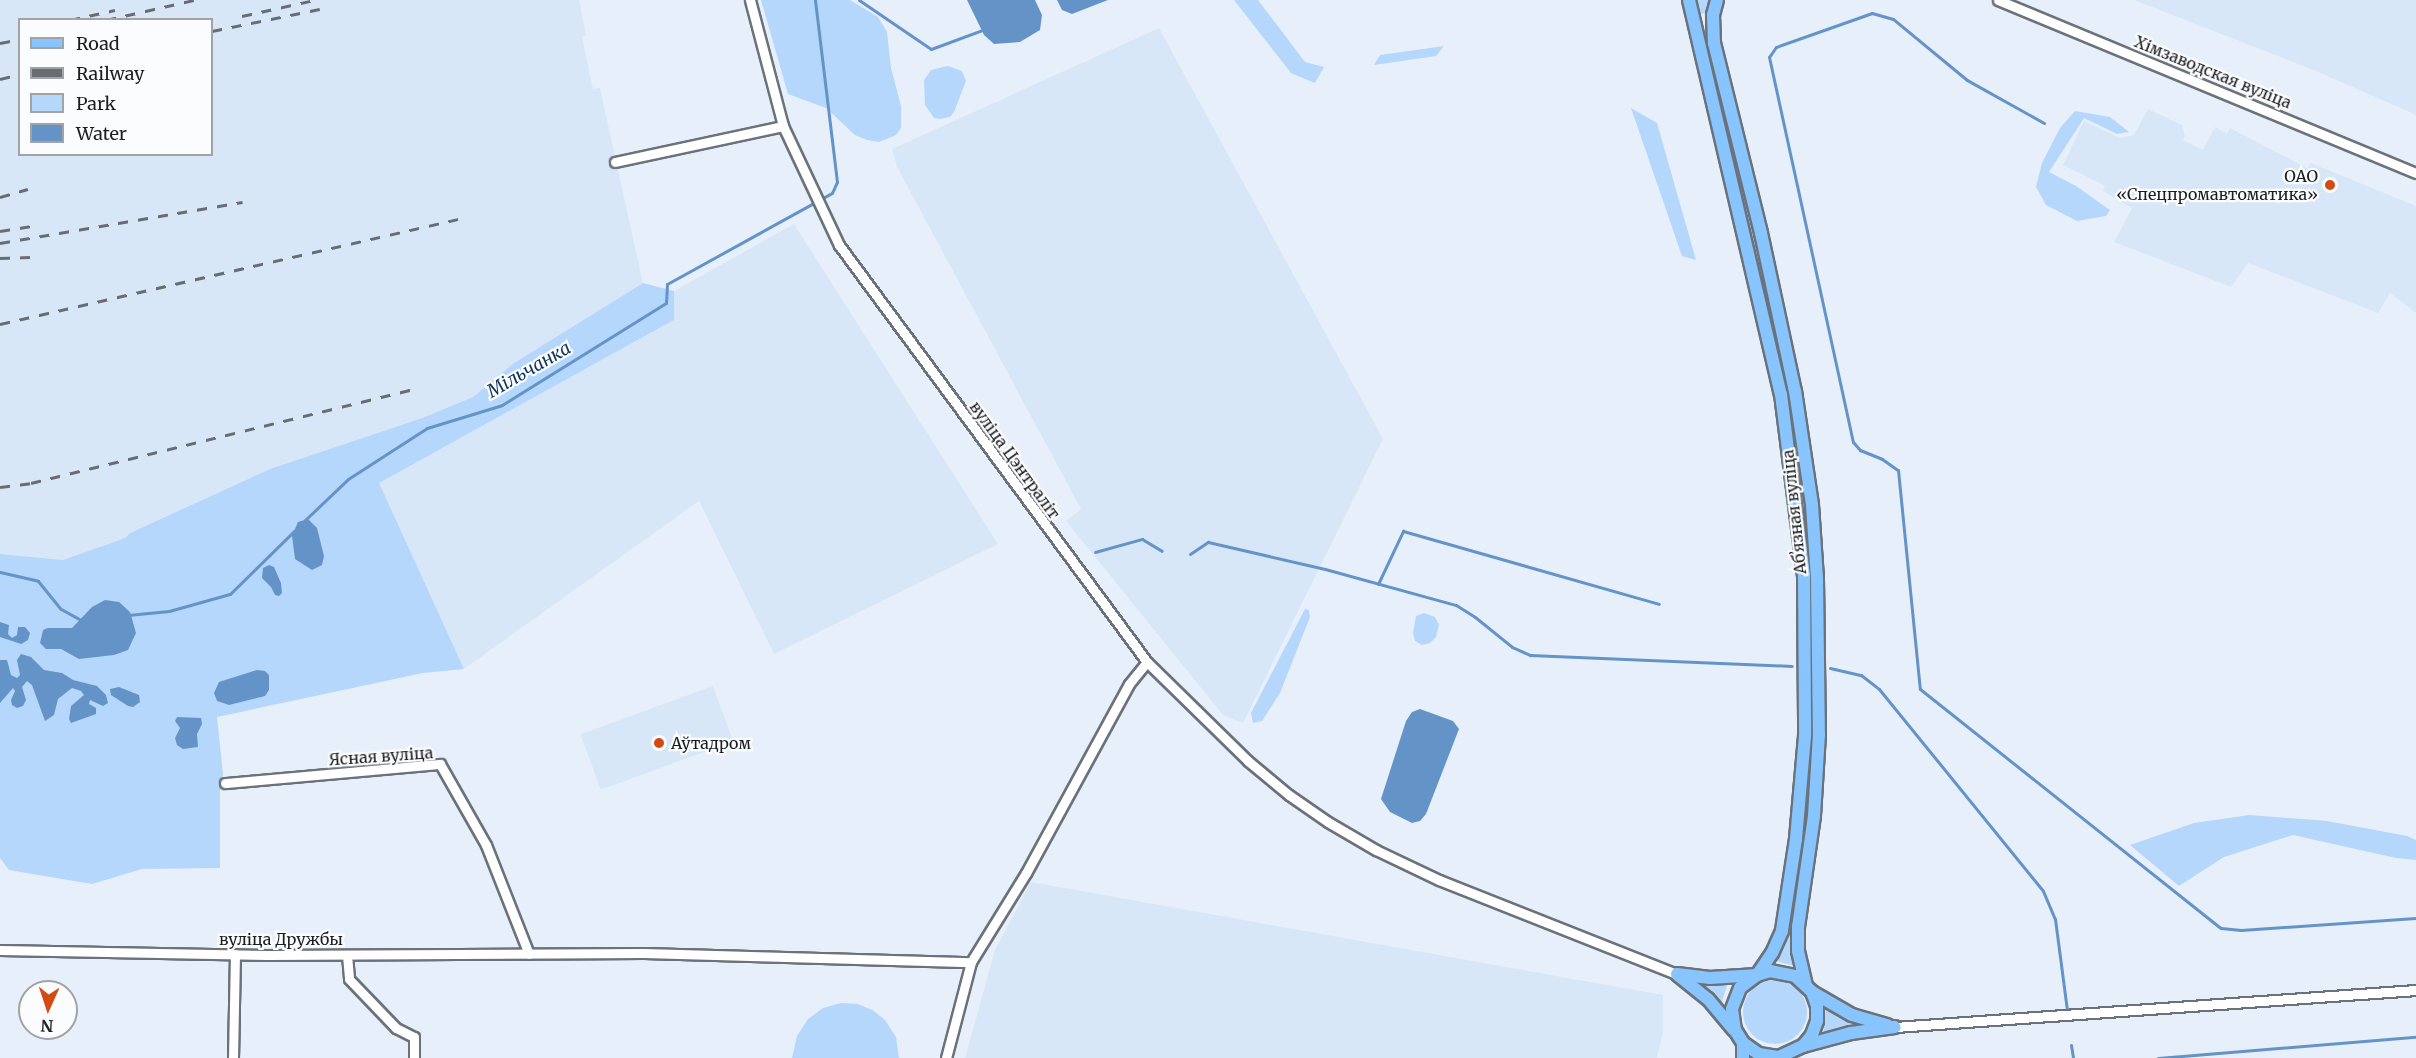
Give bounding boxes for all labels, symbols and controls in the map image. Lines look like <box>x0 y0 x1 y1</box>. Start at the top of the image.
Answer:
legend <box>18 18 213 156</box>
text: Road <box>76 32 120 55</box>
street label: Хімзаводская вуліца <box>2132 32 2294 112</box>
text: Railway <box>76 62 144 85</box>
text: Park <box>76 92 116 115</box>
text: Water <box>76 122 127 145</box>
place label: ОАО «Спецпромавтоматика» <box>2116 166 2318 204</box>
marker: ОАО «Спецпромавтоматика» <box>2323 178 2337 192</box>
water label: Мільчанка <box>483 337 575 403</box>
street label: вуліца Цэнтраліт <box>966 398 1064 522</box>
street label: Абʼязная вуліца <box>1778 449 1810 575</box>
place label: Аўтадром <box>671 733 751 753</box>
marker: Аўтадром <box>652 736 666 750</box>
street label: Ясная вуліца <box>328 743 434 769</box>
street label: вуліца Дружбы <box>219 929 343 949</box>
north arrow <box>18 980 78 1040</box>
text: N <box>40 1016 54 1036</box>

